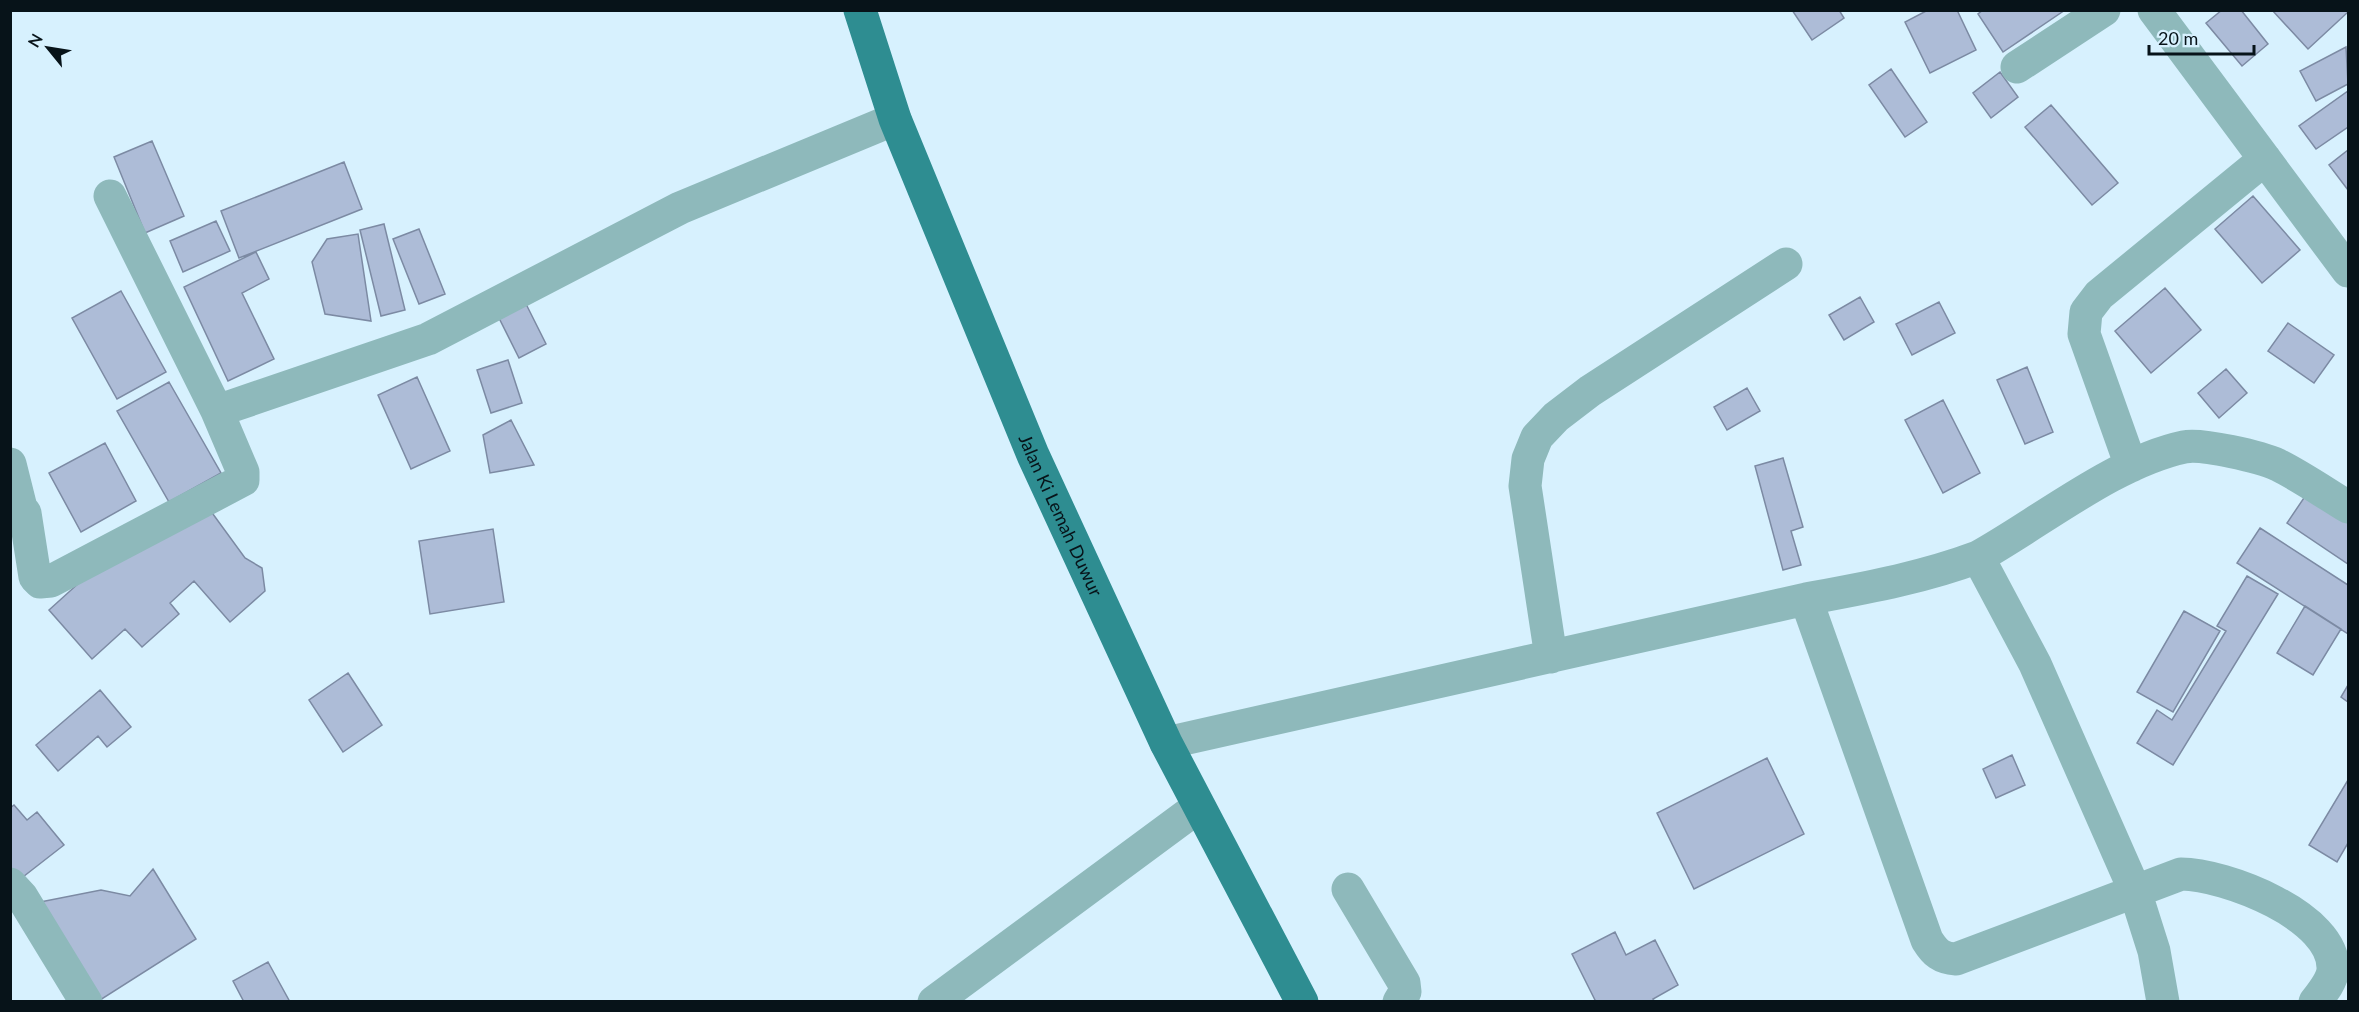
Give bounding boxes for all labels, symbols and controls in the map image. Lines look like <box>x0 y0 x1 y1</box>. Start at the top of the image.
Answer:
north arrow <box>18 18 78 78</box>
scale bar <box>2149 18 2254 56</box>
text: 20 m <box>2158 27 2198 49</box>
text: N <box>23 30 46 50</box>
street label: Jalan Ki Lemah Duwur <box>1015 431 1108 600</box>

